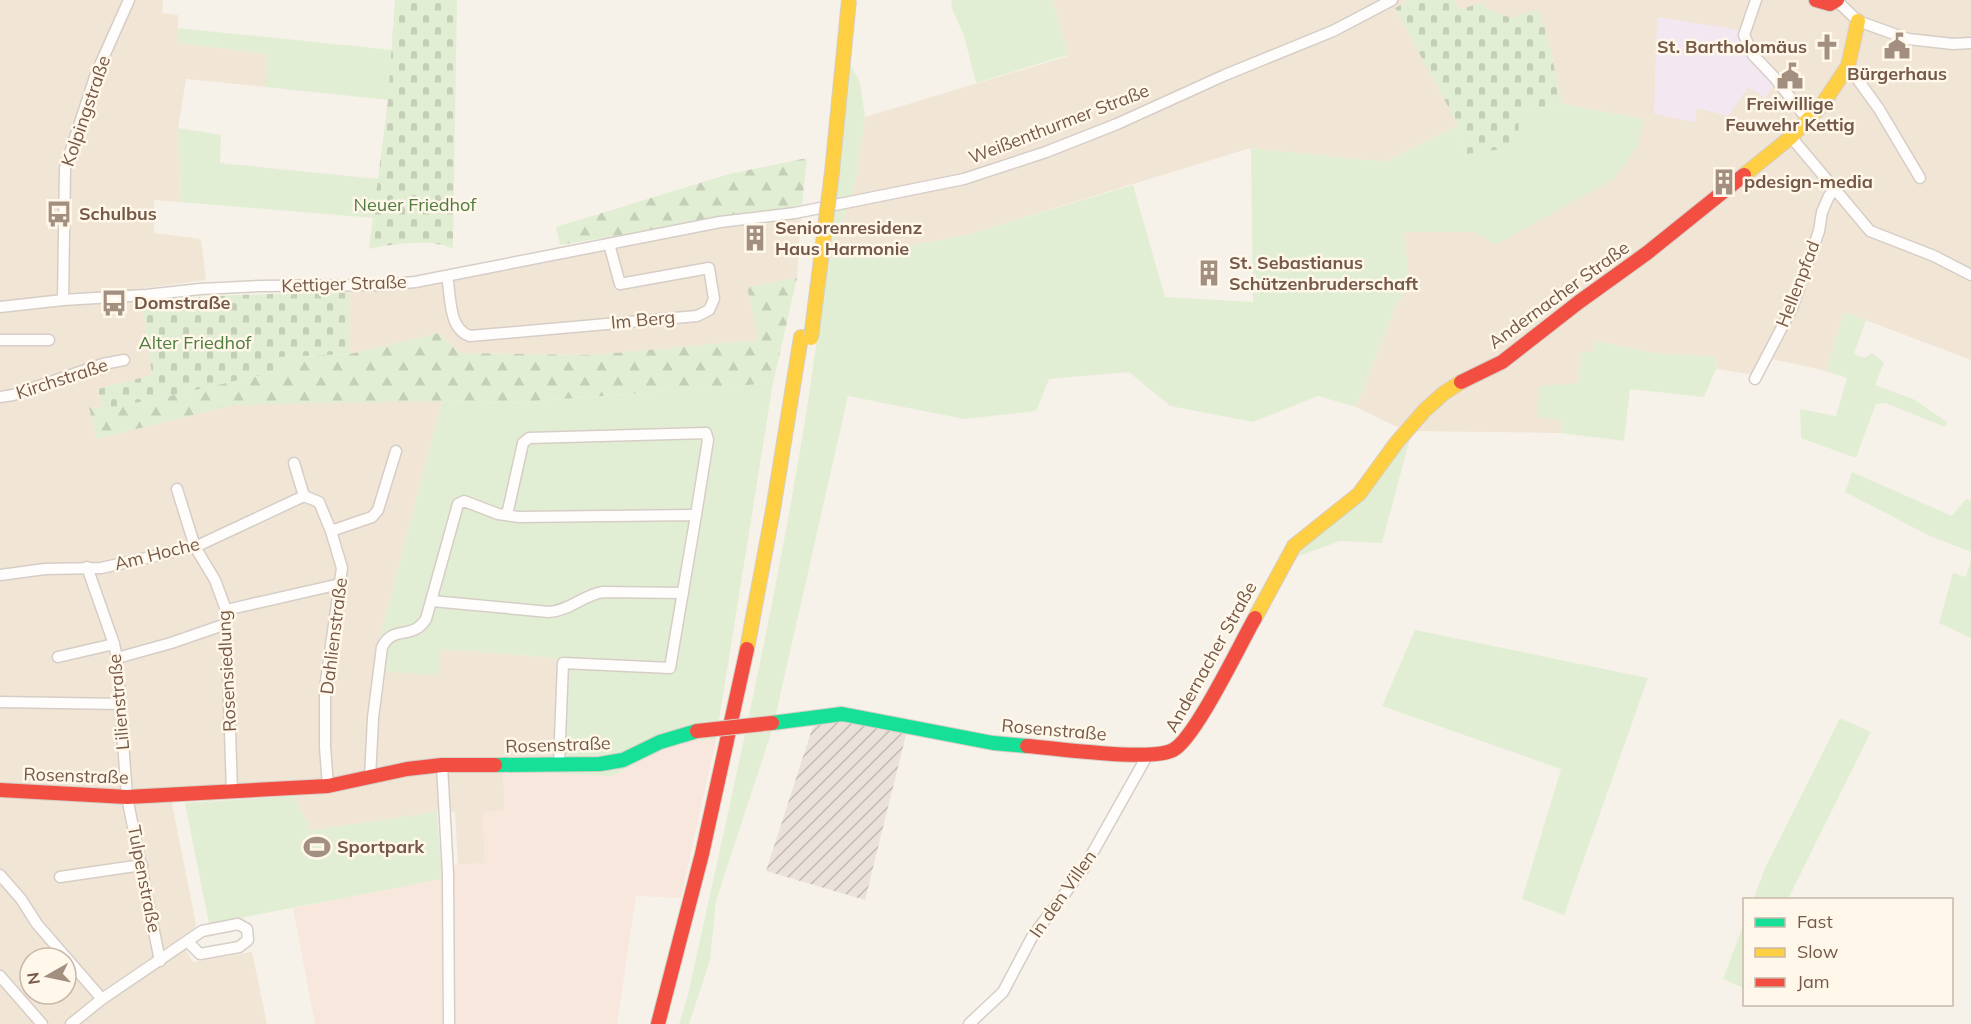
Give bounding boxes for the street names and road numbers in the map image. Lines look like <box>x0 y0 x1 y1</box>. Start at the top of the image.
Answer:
street label: Kolpingstraße <box>56 52 115 169</box>
street label: Weißenthurmer Straße <box>965 79 1152 169</box>
street label: Andernacher Straße <box>1484 236 1634 353</box>
street label: Hellenpfad <box>1771 237 1825 330</box>
street label: Kettiger Straße <box>281 270 407 297</box>
street label: Im Berg <box>610 305 676 334</box>
street label: Kirchstraße <box>13 353 111 404</box>
street label: Am Hoche <box>112 532 202 575</box>
street label: Dahlienstraße <box>315 576 352 696</box>
street label: Andernacher Straße <box>1160 577 1262 736</box>
street label: Rosensiedlung <box>212 610 241 732</box>
street label: Lilienstraße <box>103 653 134 751</box>
street label: Rosenstraße <box>1001 713 1108 746</box>
street label: Rosenstraße <box>505 731 611 758</box>
street label: Rosenstraße <box>23 762 129 789</box>
street label: Tulpenstraße <box>123 823 166 935</box>
street label: In den Villen <box>1024 846 1101 942</box>

